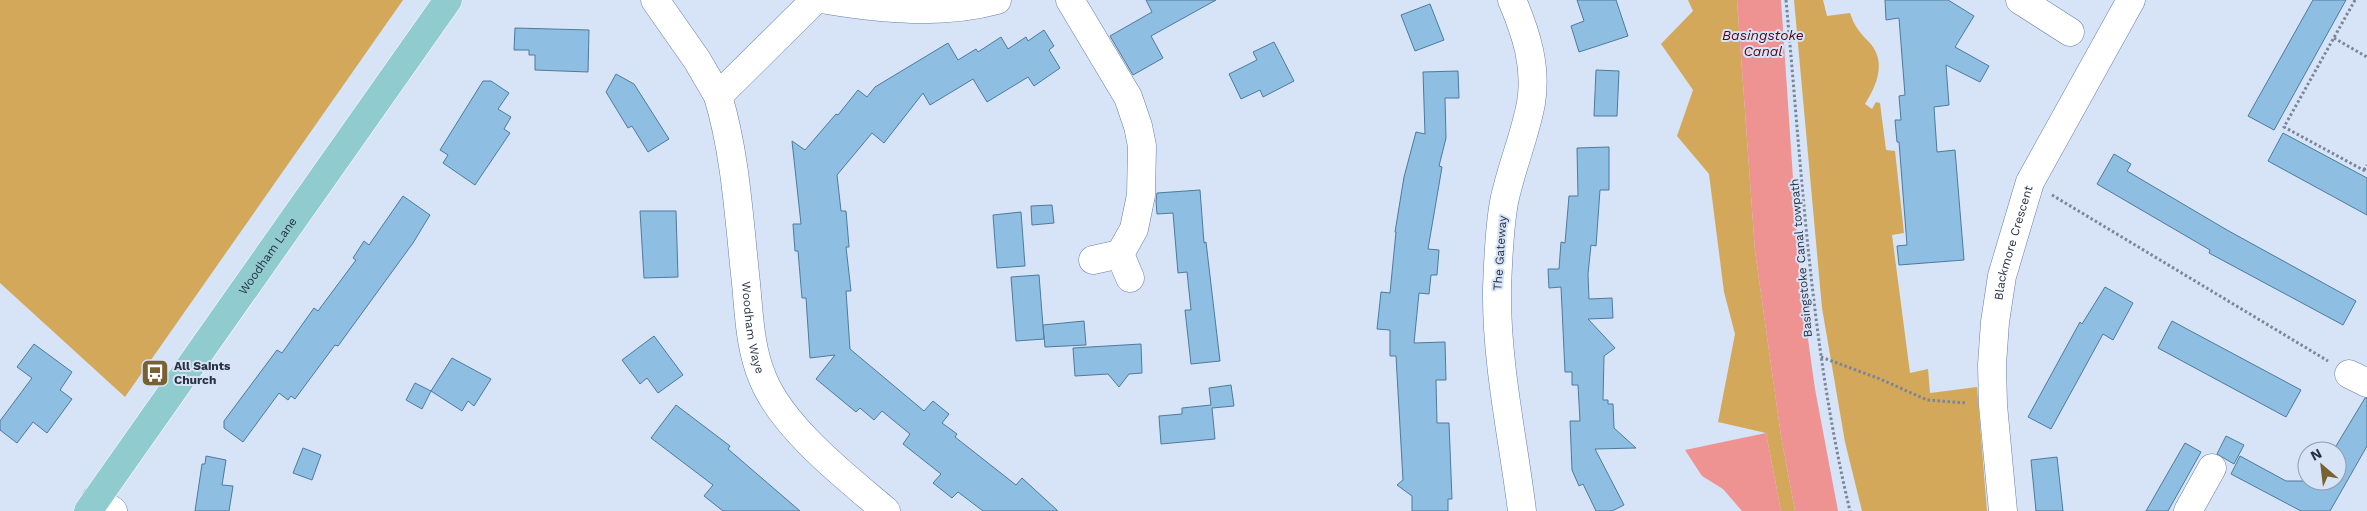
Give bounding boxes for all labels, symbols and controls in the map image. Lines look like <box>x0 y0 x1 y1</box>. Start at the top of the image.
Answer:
water label: Basingstoke Canal <box>1722 27 1804 59</box>
street label: Basingstoke Canal towpath <box>1787 178 1815 338</box>
street label: Blackmore Crescent <box>1991 184 2036 301</box>
street label: The Gateway <box>1490 214 1510 291</box>
street label: Woodham Lane <box>236 215 300 297</box>
street label: Woodham Waye <box>739 281 767 376</box>
bus stop icon: All Saints Church <box>140 358 170 388</box>
place label: All Saints Church <box>174 359 231 387</box>
north arrow <box>2297 441 2347 491</box>
text: N <box>2308 445 2324 464</box>

